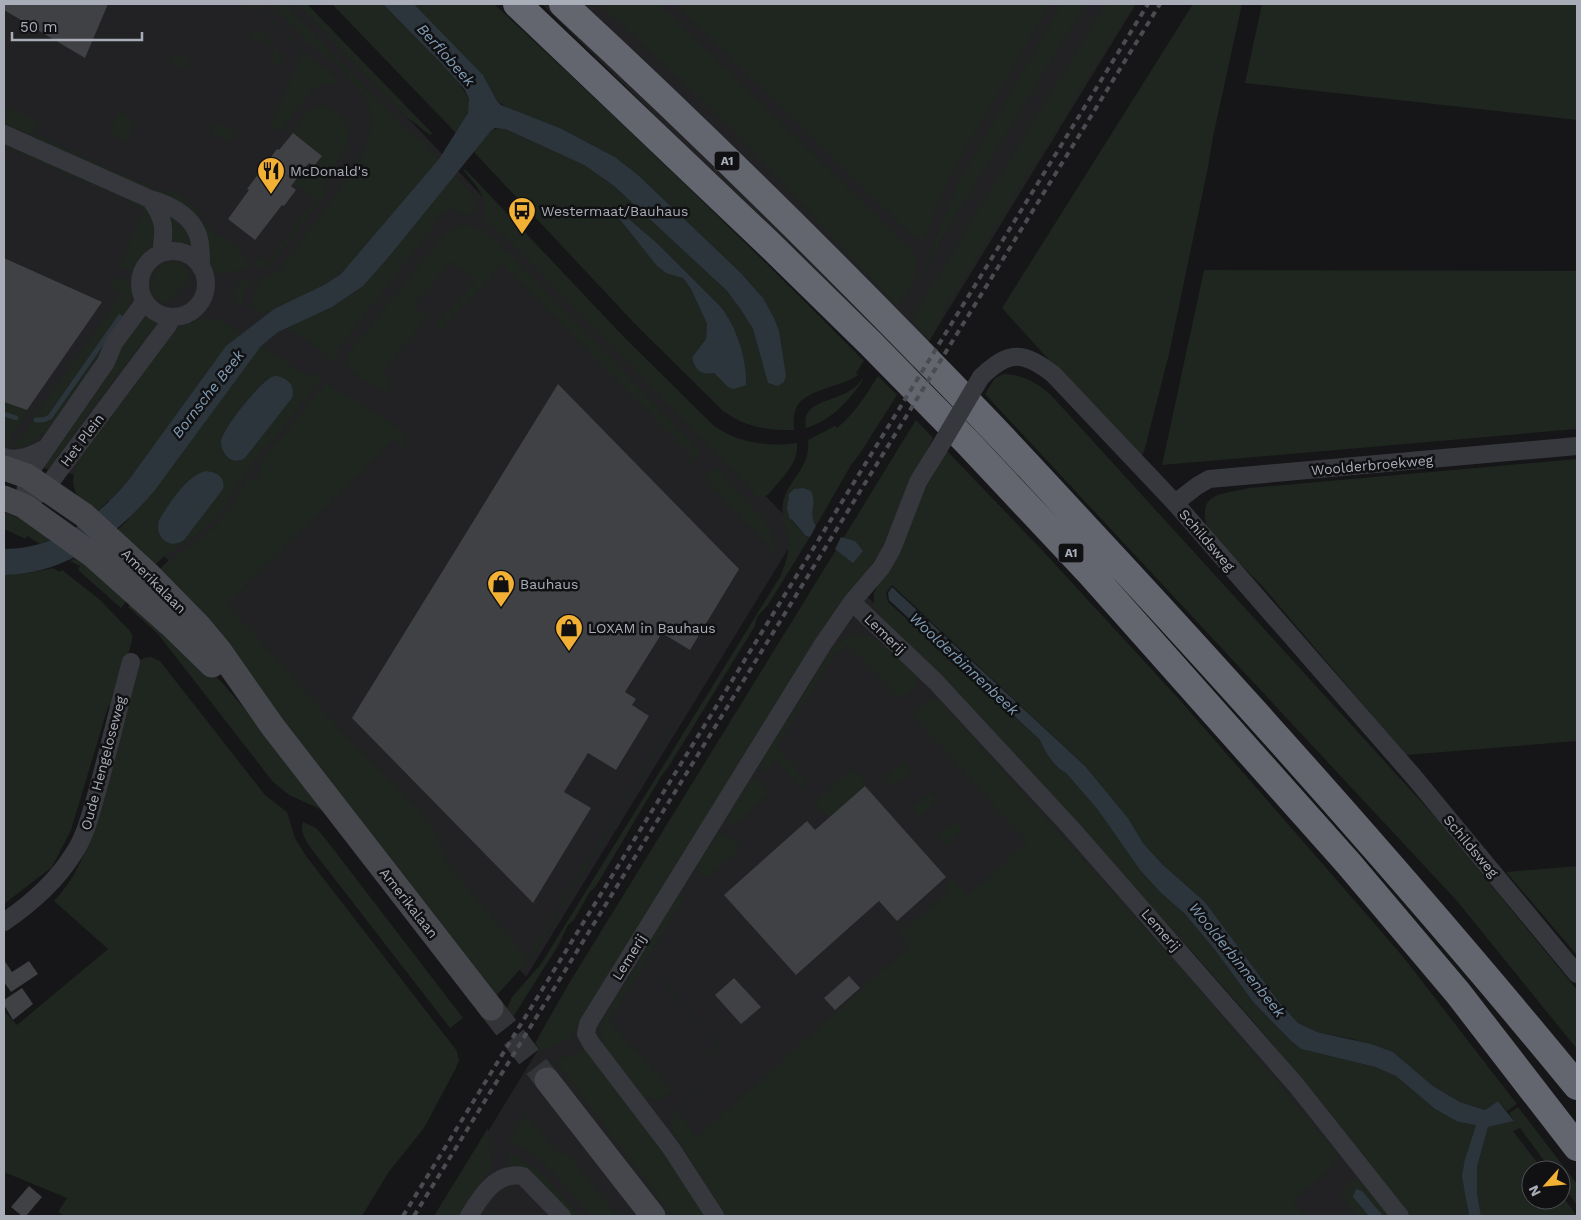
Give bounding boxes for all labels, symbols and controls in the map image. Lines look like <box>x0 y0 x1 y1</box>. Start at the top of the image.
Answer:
scale bar <box>12 10 142 42</box>
text: 50 m <box>20 18 57 36</box>
water label: Berflobeek <box>413 20 479 90</box>
road number: A1 <box>714 152 740 170</box>
restaurant icon: McDonald's <box>256 156 286 195</box>
place label: McDonald's <box>290 163 368 179</box>
bus stop icon: Westermaat/Bauhaus <box>507 196 537 235</box>
place label: Westermaat/Bauhaus <box>541 203 688 219</box>
water label: Bornsche Beek <box>168 346 248 441</box>
street label: Het Plein <box>57 410 107 470</box>
street label: Woolderbroekweg <box>1310 452 1434 478</box>
street label: Schildsweg <box>1176 506 1238 574</box>
road number: A1 <box>1058 544 1084 562</box>
street label: Amerikalaan <box>118 545 190 617</box>
shop icon: Bauhaus <box>486 569 516 608</box>
place label: Bauhaus <box>520 576 578 592</box>
water label: Woolderbinnenbeek <box>906 609 1023 720</box>
street label: Lemerij <box>861 611 909 657</box>
shop icon: LOXAM in Bauhaus <box>554 613 584 652</box>
place label: LOXAM in Bauhaus <box>588 620 716 636</box>
street label: Oude Hengeloseweg <box>77 694 129 832</box>
street label: Schildsweg <box>1440 812 1502 881</box>
street label: Amerikalaan <box>377 865 441 941</box>
water label: Woolderbinnenbeek <box>1185 899 1289 1022</box>
street label: Lemerij <box>1138 906 1184 954</box>
street label: Lemerij <box>609 931 649 983</box>
north arrow <box>1521 1160 1571 1210</box>
text: N <box>1525 1183 1544 1199</box>

